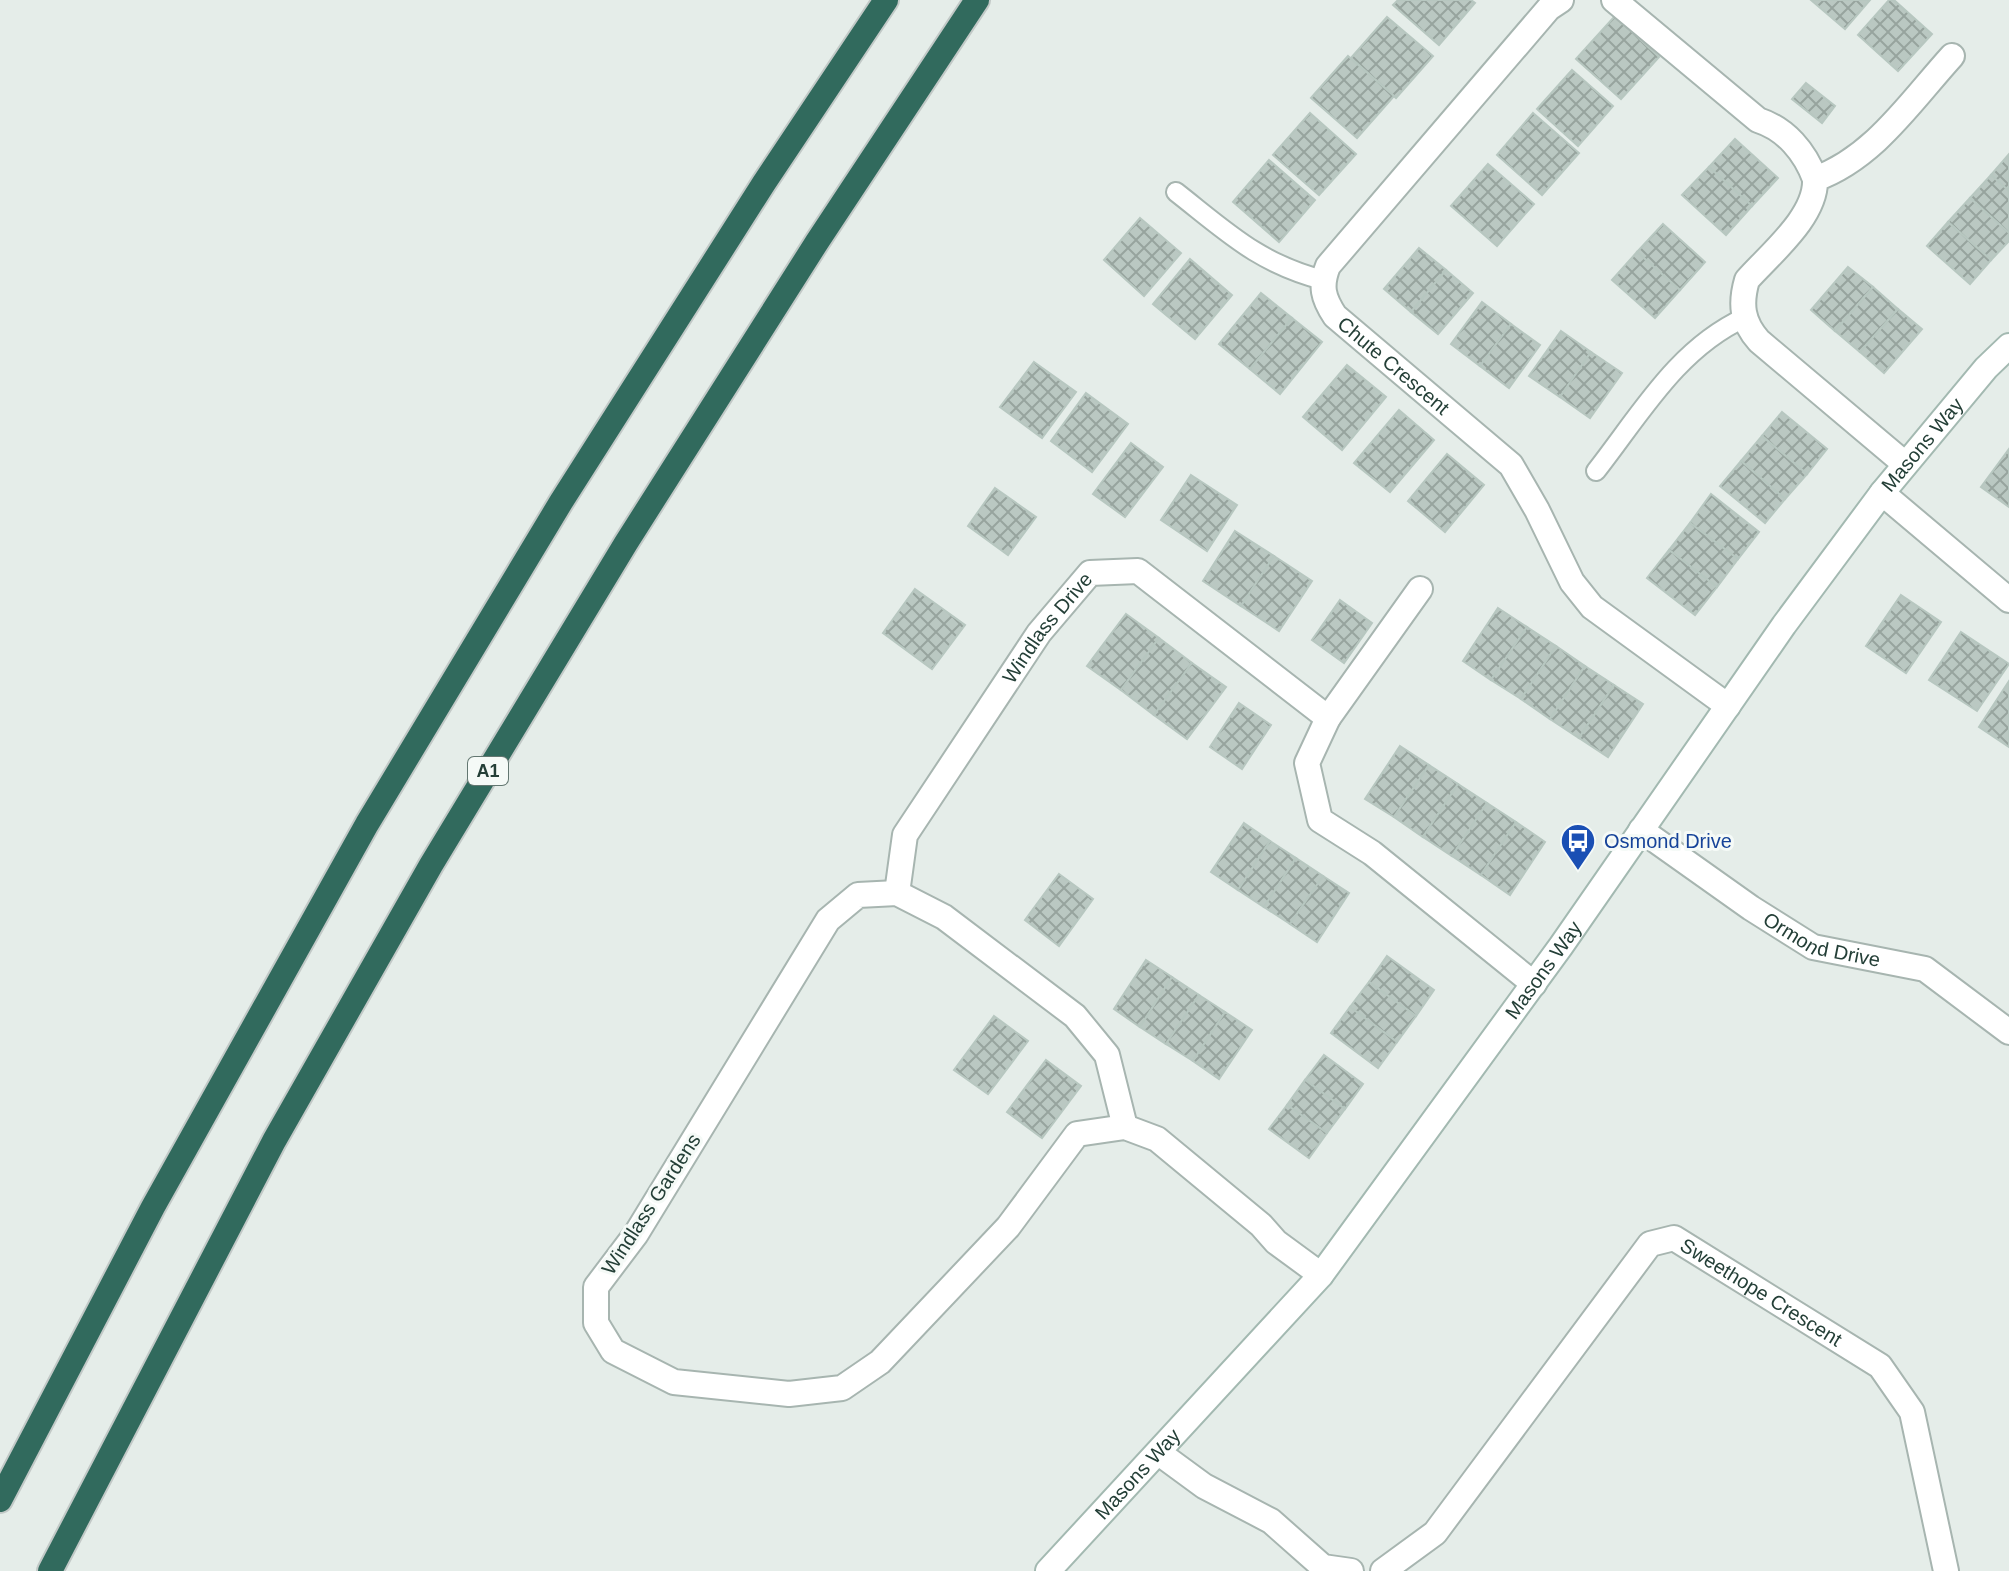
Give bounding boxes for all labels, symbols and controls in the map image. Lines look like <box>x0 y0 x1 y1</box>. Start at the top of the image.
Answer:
street label: Chute Crescent <box>1333 312 1454 419</box>
street label: Masons Way <box>1877 394 1967 496</box>
street label: Windlass Drive <box>998 568 1096 687</box>
road number: A1 <box>468 757 508 785</box>
bus stop icon: Osmond Drive <box>1559 822 1597 872</box>
place label: Osmond Drive <box>1604 830 1732 852</box>
street label: Ormond Drive <box>1759 908 1882 971</box>
street label: Masons Way <box>1501 917 1586 1023</box>
street label: Windlass Gardens <box>597 1129 705 1279</box>
street label: Sweethope Crescent <box>1677 1234 1846 1351</box>
street label: Masons Way <box>1090 1424 1185 1524</box>

